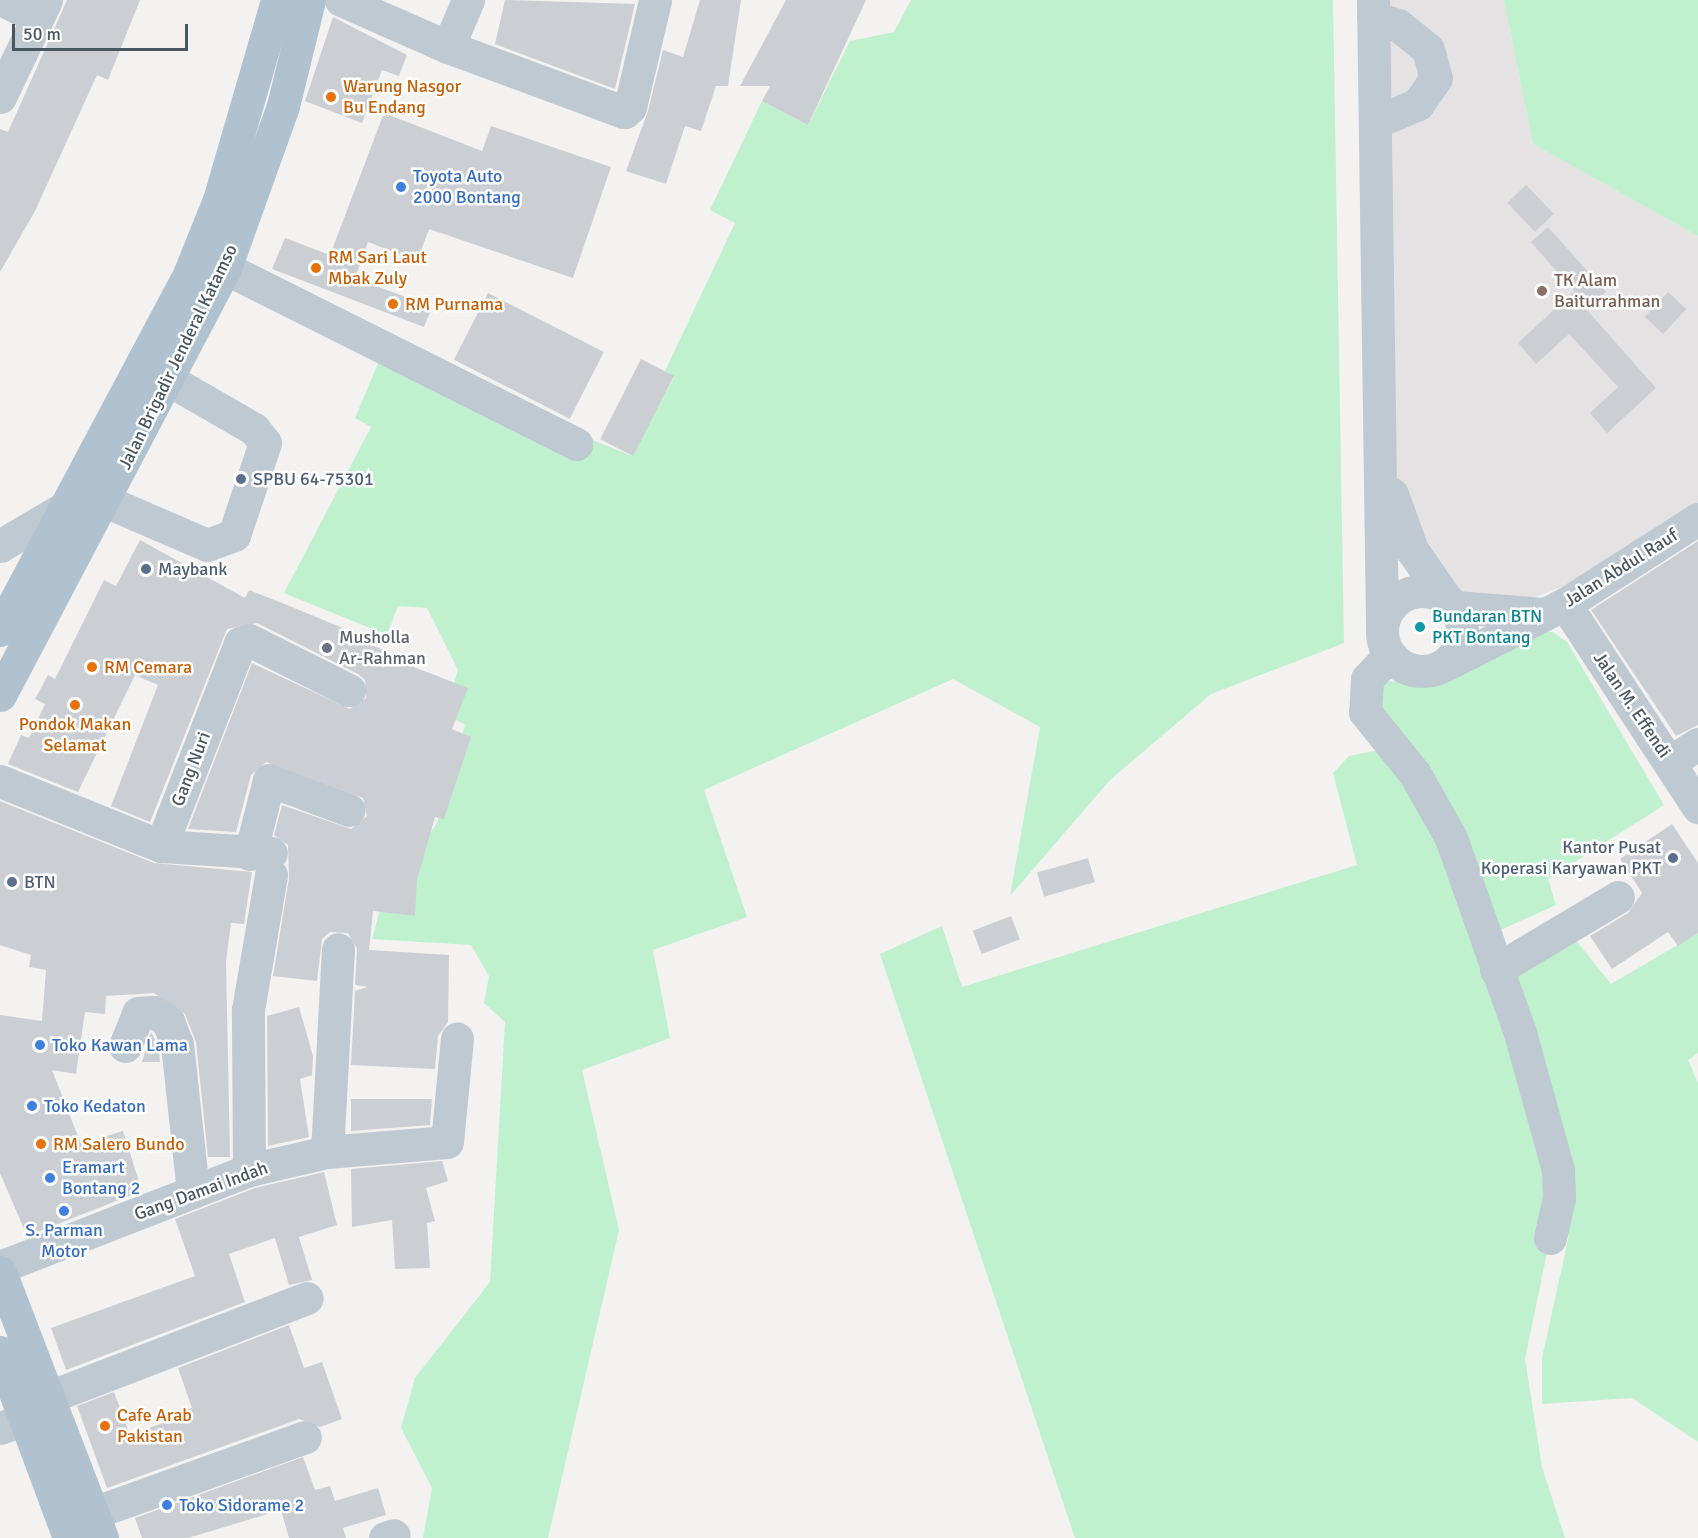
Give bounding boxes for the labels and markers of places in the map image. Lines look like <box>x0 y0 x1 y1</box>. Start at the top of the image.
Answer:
place label: Warung Nasgor Bu Endang <box>343 76 461 118</box>
marker: Warung Nasgor Bu Endang <box>324 90 338 104</box>
place label: Toyota Auto 2000 Bontang <box>413 166 521 208</box>
marker: Toyota Auto 2000 Bontang <box>394 180 408 194</box>
place label: RM Sari Laut Mbak Zuly <box>328 247 427 290</box>
marker: RM Sari Laut Mbak Zuly <box>309 261 323 275</box>
place label: TK Alam Baiturrahman <box>1554 270 1660 312</box>
marker: TK Alam Baiturrahman <box>1535 284 1549 298</box>
place label: RM Purnama <box>405 293 503 315</box>
marker: RM Purnama <box>386 297 400 311</box>
place label: SPBU 64-75301 <box>253 468 374 490</box>
marker: SPBU 64-75301 <box>234 472 248 486</box>
place label: Maybank <box>158 558 227 580</box>
marker: Maybank <box>139 562 153 576</box>
place label: Bundaran BTN PKT Bontang <box>1432 606 1542 648</box>
marker: Bundaran BTN PKT Bontang <box>1413 620 1427 634</box>
place label: Musholla Ar-Rahman <box>339 627 426 670</box>
marker: Musholla Ar-Rahman <box>320 641 334 655</box>
place label: RM Cemara <box>104 656 192 678</box>
marker: RM Cemara <box>85 660 99 674</box>
marker: Pondok Makan Selamat <box>68 698 82 712</box>
place label: Pondok Makan Selamat <box>19 714 131 756</box>
place label: Kantor Pusat Koperasi Karyawan PKT <box>1481 837 1661 880</box>
marker: Kantor Pusat Koperasi Karyawan PKT <box>1666 851 1680 865</box>
place label: BTN <box>24 871 56 893</box>
marker: BTN <box>5 875 19 889</box>
place label: Toko Kawan Lama <box>52 1034 188 1056</box>
marker: Toko Kawan Lama <box>33 1038 47 1052</box>
place label: Toko Kedaton <box>44 1095 146 1117</box>
marker: Toko Kedaton <box>25 1099 39 1113</box>
place label: RM Salero Bundo <box>53 1133 185 1155</box>
marker: RM Salero Bundo <box>34 1137 48 1151</box>
place label: Eramart Bontang 2 <box>62 1157 140 1200</box>
marker: Eramart Bontang 2 <box>43 1171 57 1185</box>
marker: S. Parman Motor <box>57 1204 71 1218</box>
place label: S. Parman Motor <box>25 1220 103 1262</box>
place label: Cafe Arab Pakistan <box>117 1405 192 1448</box>
marker: Cafe Arab Pakistan <box>98 1419 112 1433</box>
place label: Toko Sidorame 2 <box>179 1494 304 1516</box>
marker: Toko Sidorame 2 <box>160 1498 174 1512</box>

